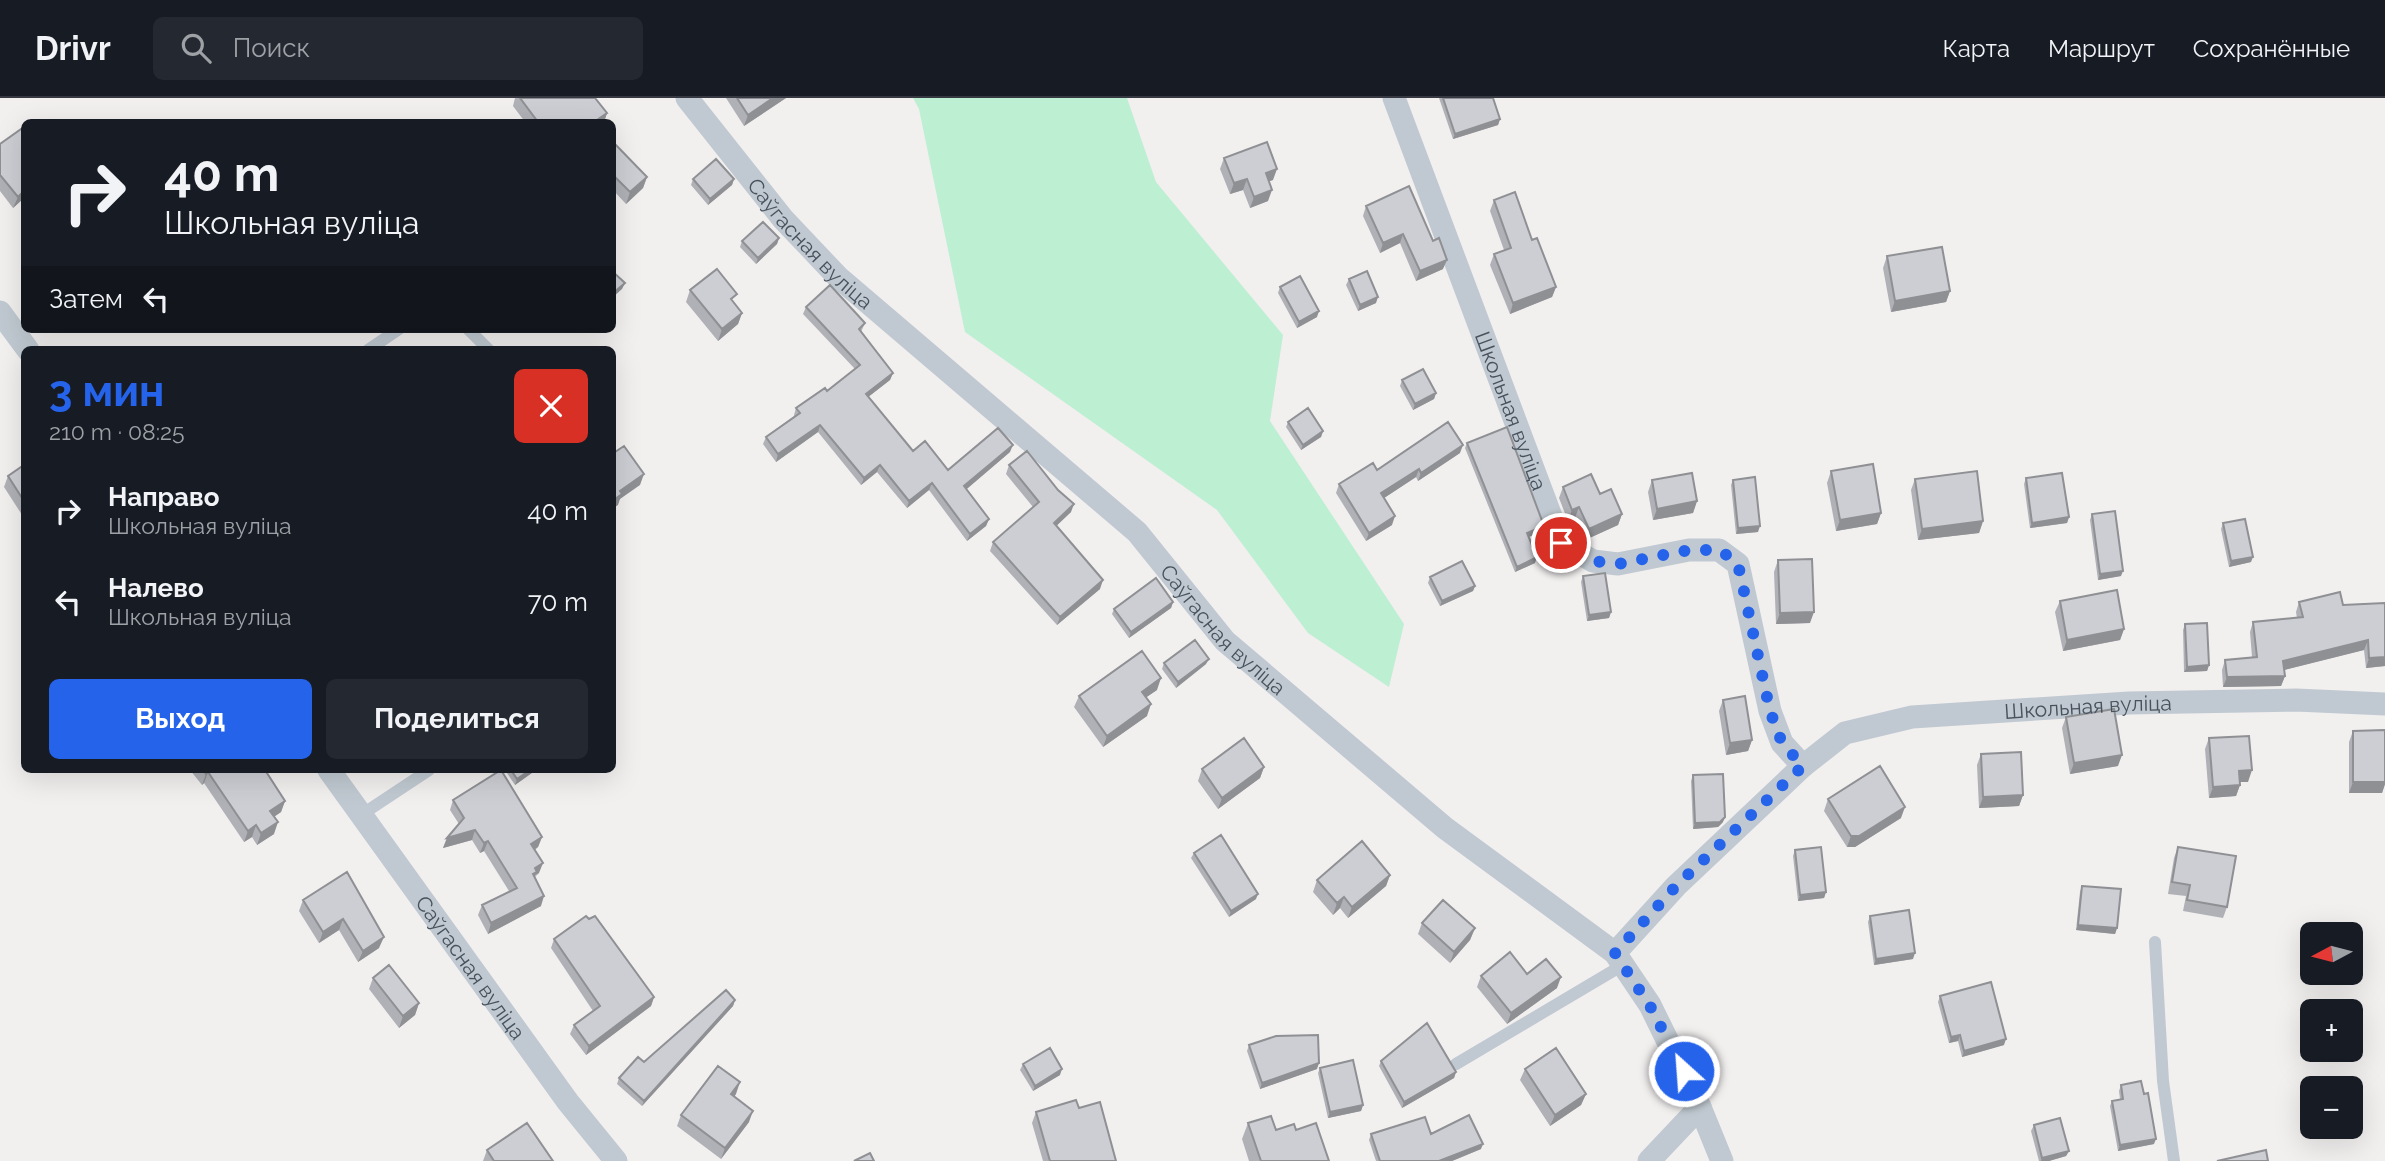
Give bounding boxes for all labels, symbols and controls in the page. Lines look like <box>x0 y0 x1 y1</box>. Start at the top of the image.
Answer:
search box <box>153 17 643 80</box>
text: Drivr <box>35 29 111 68</box>
icon: search <box>177 29 215 67</box>
text: Поиск <box>233 33 310 63</box>
text: Карта <box>1942 34 2010 63</box>
text: Маршрут <box>2048 34 2155 63</box>
text: Сохранённые <box>2193 34 2350 63</box>
text: 40 m <box>164 145 279 202</box>
icon: right <box>49 147 140 238</box>
street label: Саўгасная вуліца <box>743 173 878 314</box>
text: Школьная вуліца <box>164 204 420 241</box>
icon: left <box>137 280 175 318</box>
text: Затем <box>49 284 123 314</box>
street label: Школьная вуліца <box>1470 328 1553 494</box>
text: 3 мин <box>49 367 164 416</box>
button: close <box>514 369 588 443</box>
text: 210 m · 08:25 <box>49 418 185 445</box>
text: Направо <box>108 482 219 512</box>
icon: right <box>49 492 87 530</box>
text: 40 m <box>527 496 588 526</box>
text: Школьная вуліца <box>108 512 292 539</box>
pin <box>1531 513 1591 573</box>
icon: arrive <box>1542 524 1580 562</box>
street label: Саўгасная вуліца <box>1156 559 1291 700</box>
text: Налево <box>108 573 204 603</box>
icon: left <box>49 583 87 621</box>
text: 70 m <box>528 587 588 617</box>
text: Школьная вуліца <box>108 603 292 630</box>
button: Выход <box>49 679 312 759</box>
button: Поделиться <box>326 679 588 759</box>
street label: Школьная вуліца <box>2003 690 2172 724</box>
street label: Саўгасная вуліца <box>411 890 531 1044</box>
north arrow <box>2300 922 2362 985</box>
map controls <box>2300 922 2363 1139</box>
button: + <box>2300 999 2363 1062</box>
position arrow <box>1647 1034 1721 1108</box>
button: − <box>2300 1076 2363 1139</box>

